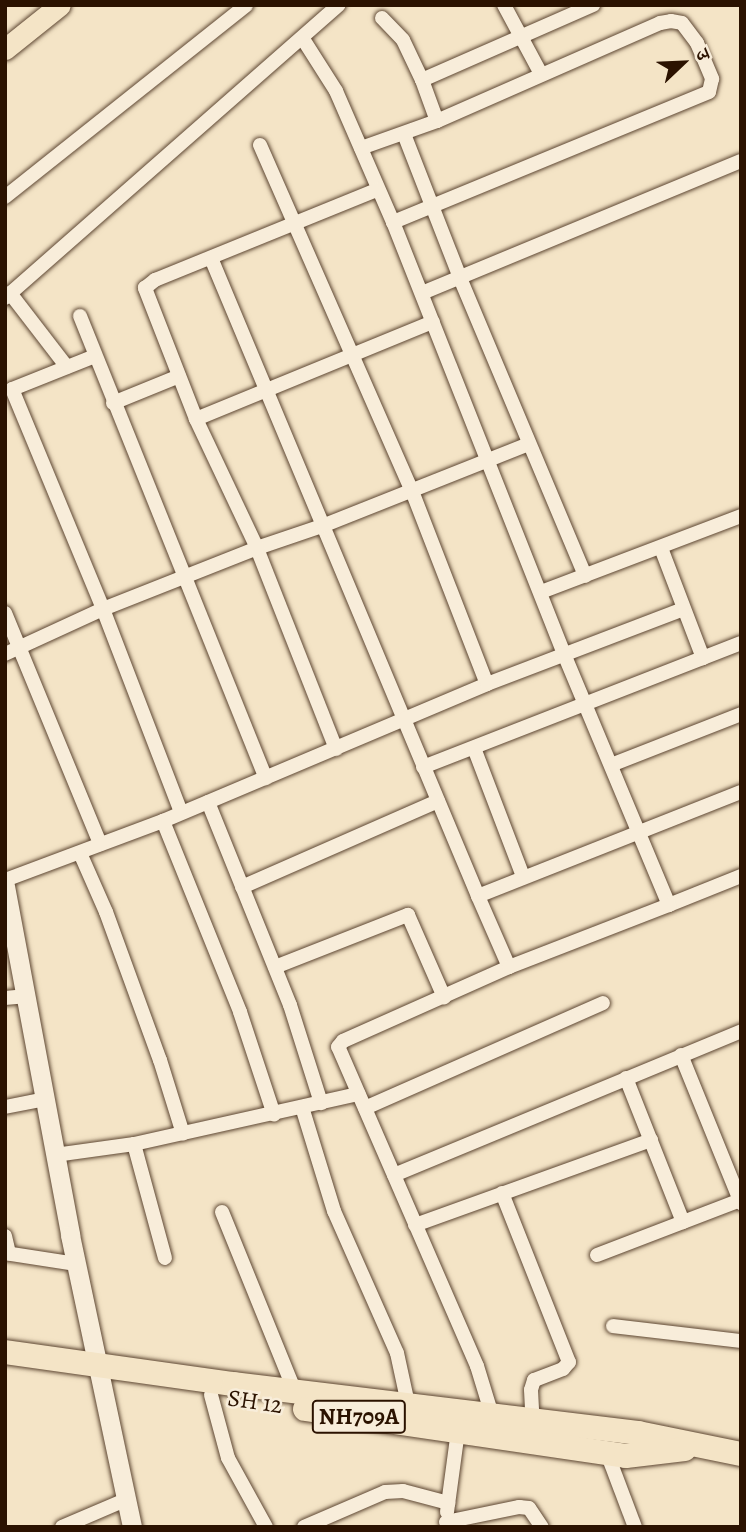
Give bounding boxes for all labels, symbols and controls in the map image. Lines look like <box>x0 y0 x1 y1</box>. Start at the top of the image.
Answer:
north arrow <box>648 28 718 98</box>
text: उ <box>688 45 716 64</box>
street label: SH 12 <box>226 1384 284 1420</box>
road number: NH709A <box>312 1398 406 1436</box>

